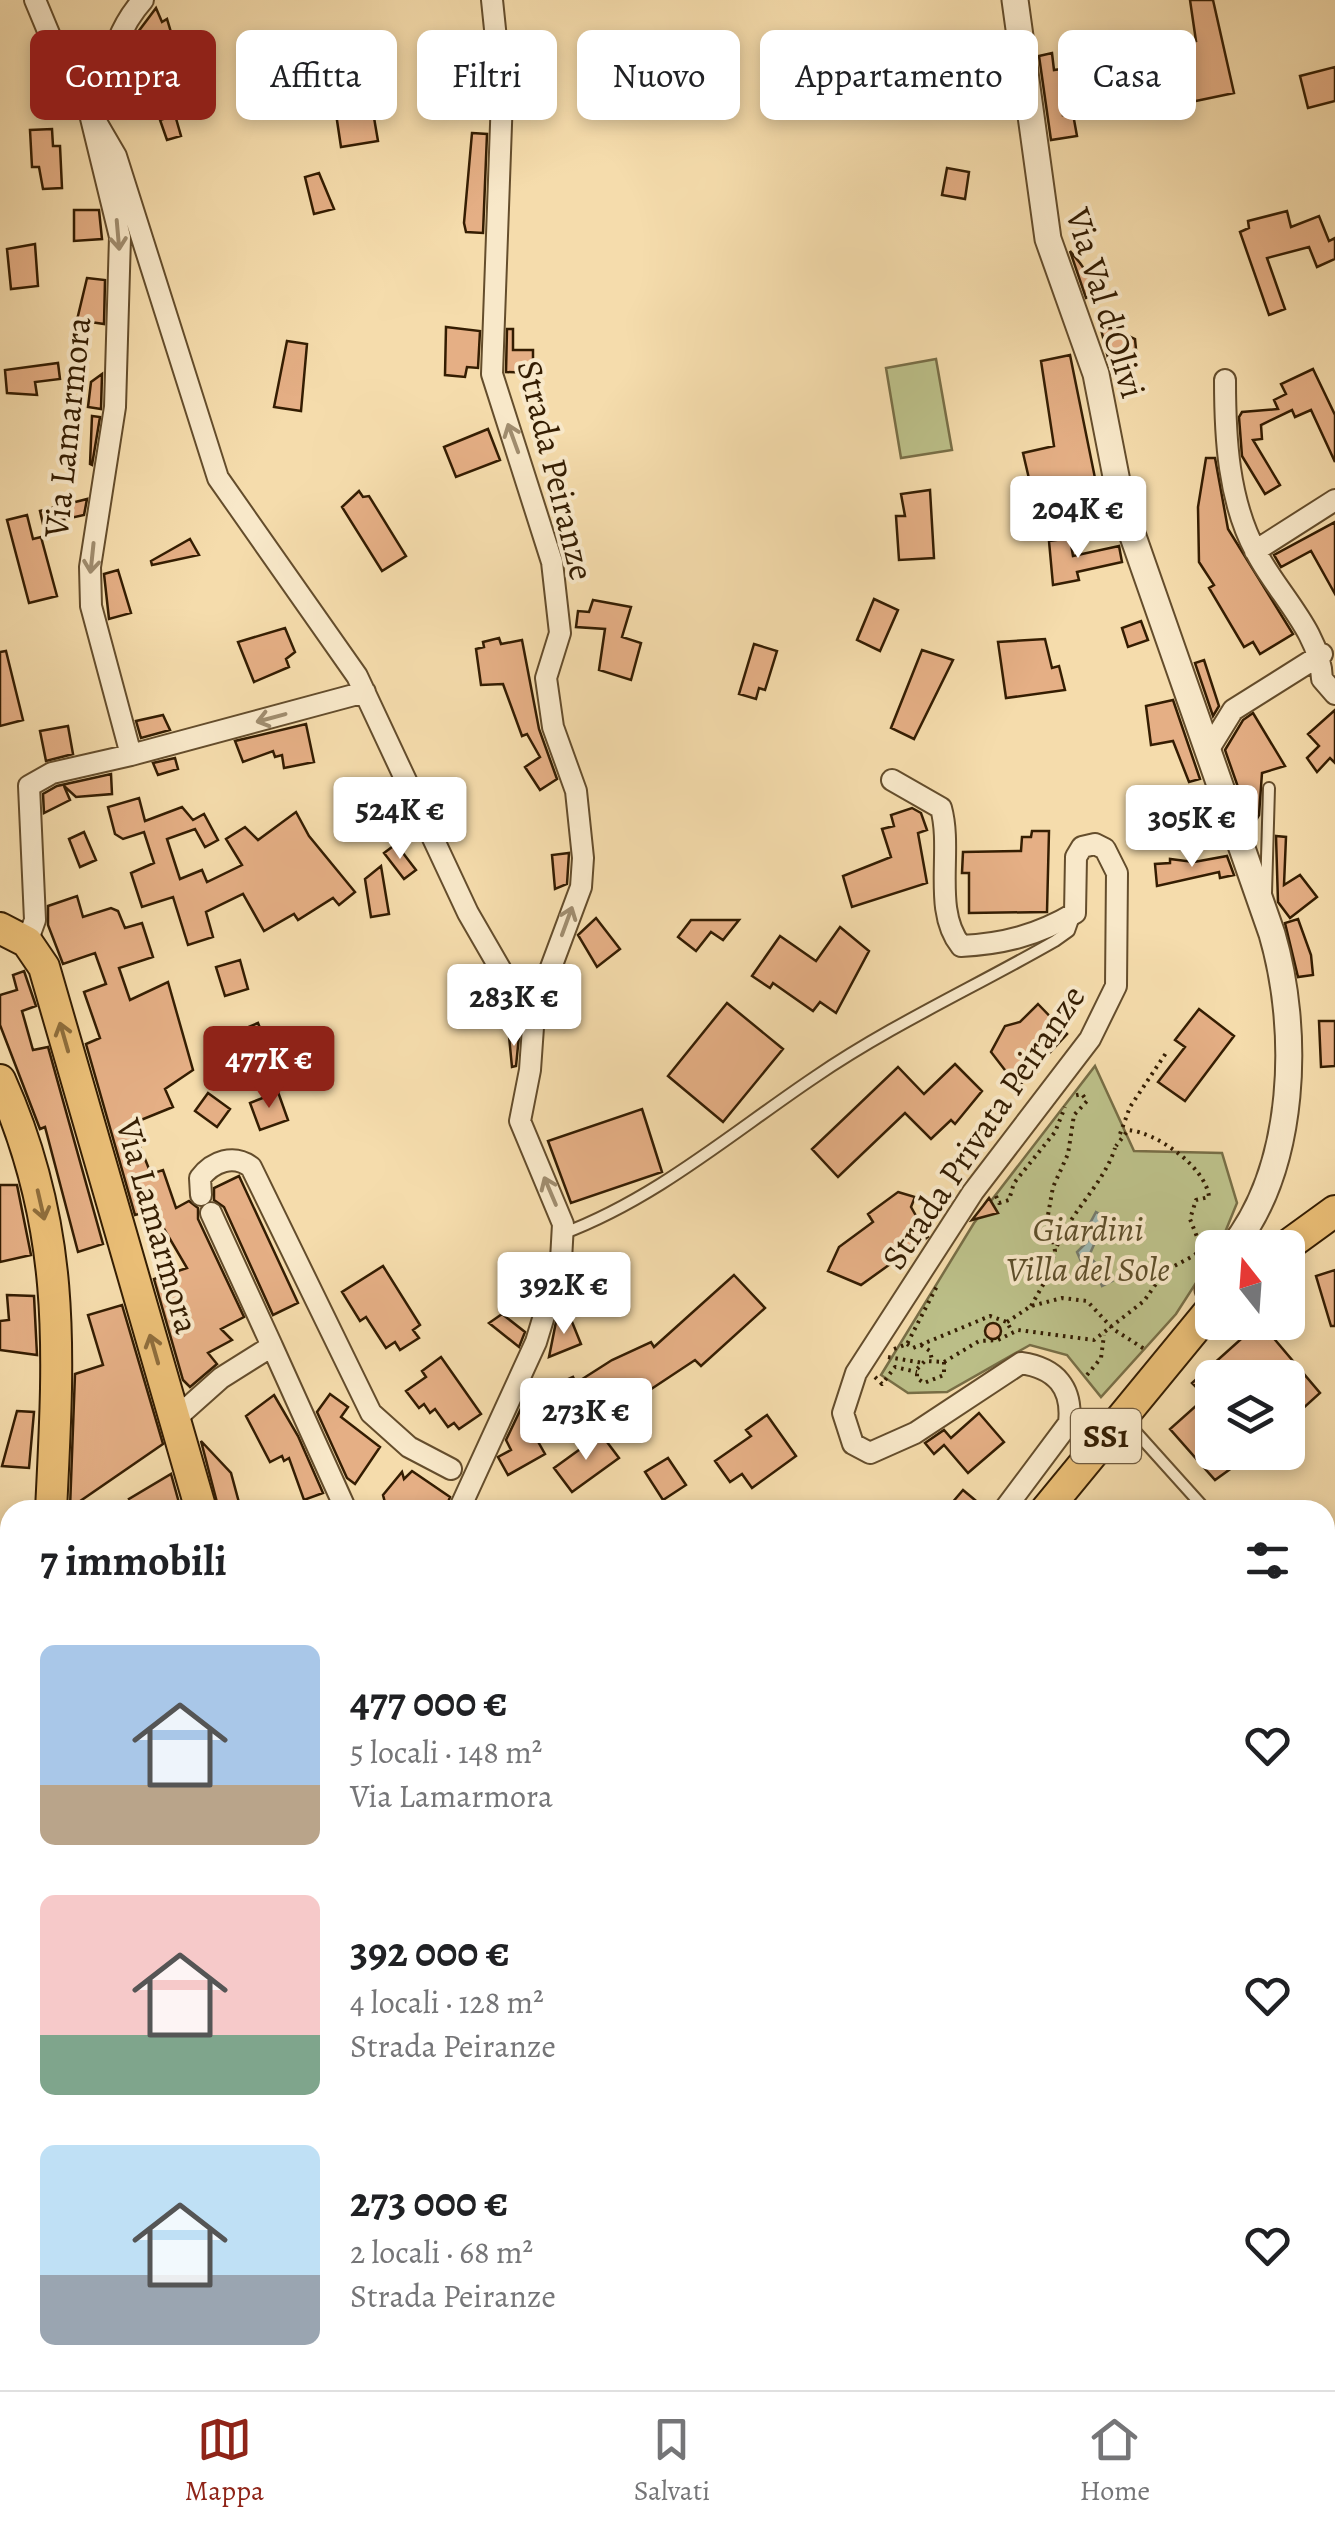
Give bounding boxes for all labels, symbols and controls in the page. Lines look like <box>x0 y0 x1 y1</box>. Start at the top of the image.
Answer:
chip: Compra <box>30 30 216 120</box>
chip: Affitta <box>236 30 397 120</box>
chip: Filtri <box>417 30 557 120</box>
chip: Nuovo <box>577 30 740 120</box>
chip: Appartamento <box>760 30 1038 120</box>
chip: Casa <box>1058 30 1196 120</box>
street label: Via Val d'Olivi <box>1054 201 1158 404</box>
one-way arrow <box>109 218 128 250</box>
street label: Via Lamarmora <box>31 313 103 541</box>
street label: Strada Peiranze <box>505 355 607 585</box>
one-way arrow <box>503 424 521 455</box>
pin: 204K € <box>997 476 1159 561</box>
text: 204K € <box>1032 486 1124 530</box>
one-way arrow <box>82 541 101 573</box>
one-way arrow <box>256 709 287 728</box>
pin: 524K € <box>319 777 481 862</box>
pin: 305K € <box>1111 785 1273 870</box>
text: 524K € <box>355 787 445 831</box>
text: 305K € <box>1148 795 1236 839</box>
one-way arrow <box>559 907 577 938</box>
pin: 283K € <box>433 964 595 1049</box>
text: 283K € <box>469 974 559 1018</box>
street label: Strada Privata Peiranze <box>870 975 1096 1279</box>
one-way arrow <box>54 1022 72 1053</box>
pin: 477K € <box>188 1026 350 1111</box>
text: 477K € <box>225 1036 313 1080</box>
street label: Via Lamarmora <box>104 1112 212 1340</box>
one-way arrow <box>540 1176 558 1207</box>
one-way arrow <box>33 1188 51 1220</box>
park label: Giardini Villa del Sole <box>1006 1205 1170 1293</box>
north arrow <box>1195 1230 1305 1340</box>
map controls <box>1195 1230 1305 1470</box>
pin: 392K € <box>483 1252 645 1337</box>
text: 392K € <box>520 1262 609 1306</box>
one-way arrow <box>144 1334 162 1365</box>
button: layers <box>1195 1360 1305 1470</box>
pin: 273K € <box>505 1378 667 1463</box>
text: 273K € <box>542 1388 630 1432</box>
road number: SS1 <box>1071 1409 1141 1463</box>
text: 7 immobili <box>40 1532 227 1589</box>
icon: filters <box>1240 1533 1295 1588</box>
text: 477 000 € <box>350 1673 508 1730</box>
icon: home <box>120 1685 240 1805</box>
icon: heart <box>1240 1718 1295 1773</box>
text: 5 locali · 148 m² <box>350 1730 542 1774</box>
text: Via Lamarmora <box>350 1774 553 1818</box>
text: 392 000 € <box>350 1923 510 1980</box>
icon: home <box>120 1935 240 2055</box>
icon: heart <box>1240 1968 1295 2023</box>
text: 4 locali · 128 m² <box>350 1980 544 2024</box>
text: Strada Peiranze <box>350 2024 556 2068</box>
text: 273 000 € <box>350 2173 508 2230</box>
icon: home <box>120 2185 240 2305</box>
icon: heart <box>1240 2218 1295 2273</box>
text: 2 locali · 68 m² <box>350 2230 533 2274</box>
text: Strada Peiranze <box>350 2274 556 2318</box>
tab: Mappa <box>185 2412 264 2510</box>
tab: Salvati <box>634 2412 710 2510</box>
tab: Home <box>1080 2412 1150 2510</box>

